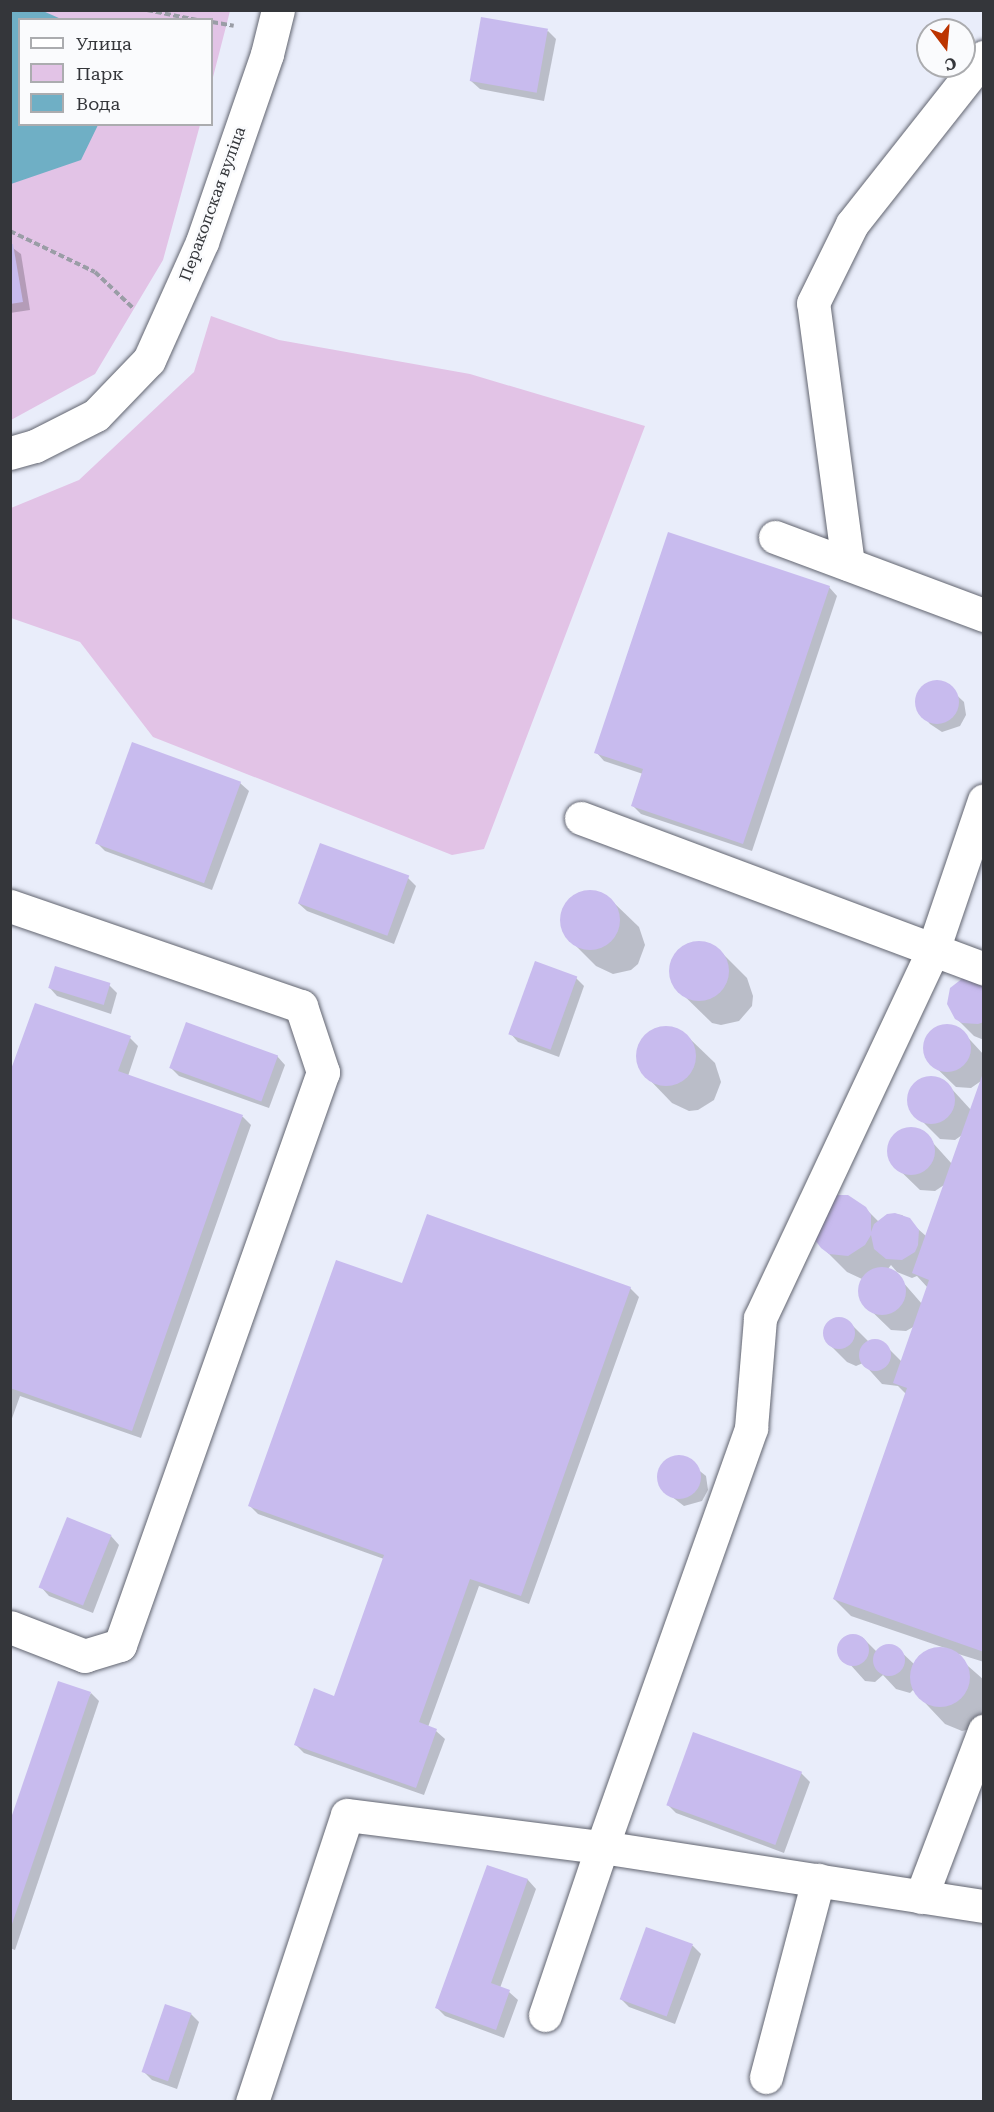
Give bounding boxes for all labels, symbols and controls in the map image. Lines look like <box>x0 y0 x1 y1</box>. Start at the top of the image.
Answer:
legend <box>18 18 213 126</box>
north arrow <box>916 18 976 78</box>
text: Улица <box>76 33 132 54</box>
text: С <box>943 53 959 75</box>
text: Парк <box>76 63 124 84</box>
text: Вода <box>76 93 120 114</box>
street label: Перакопская вуліца <box>176 124 250 284</box>

